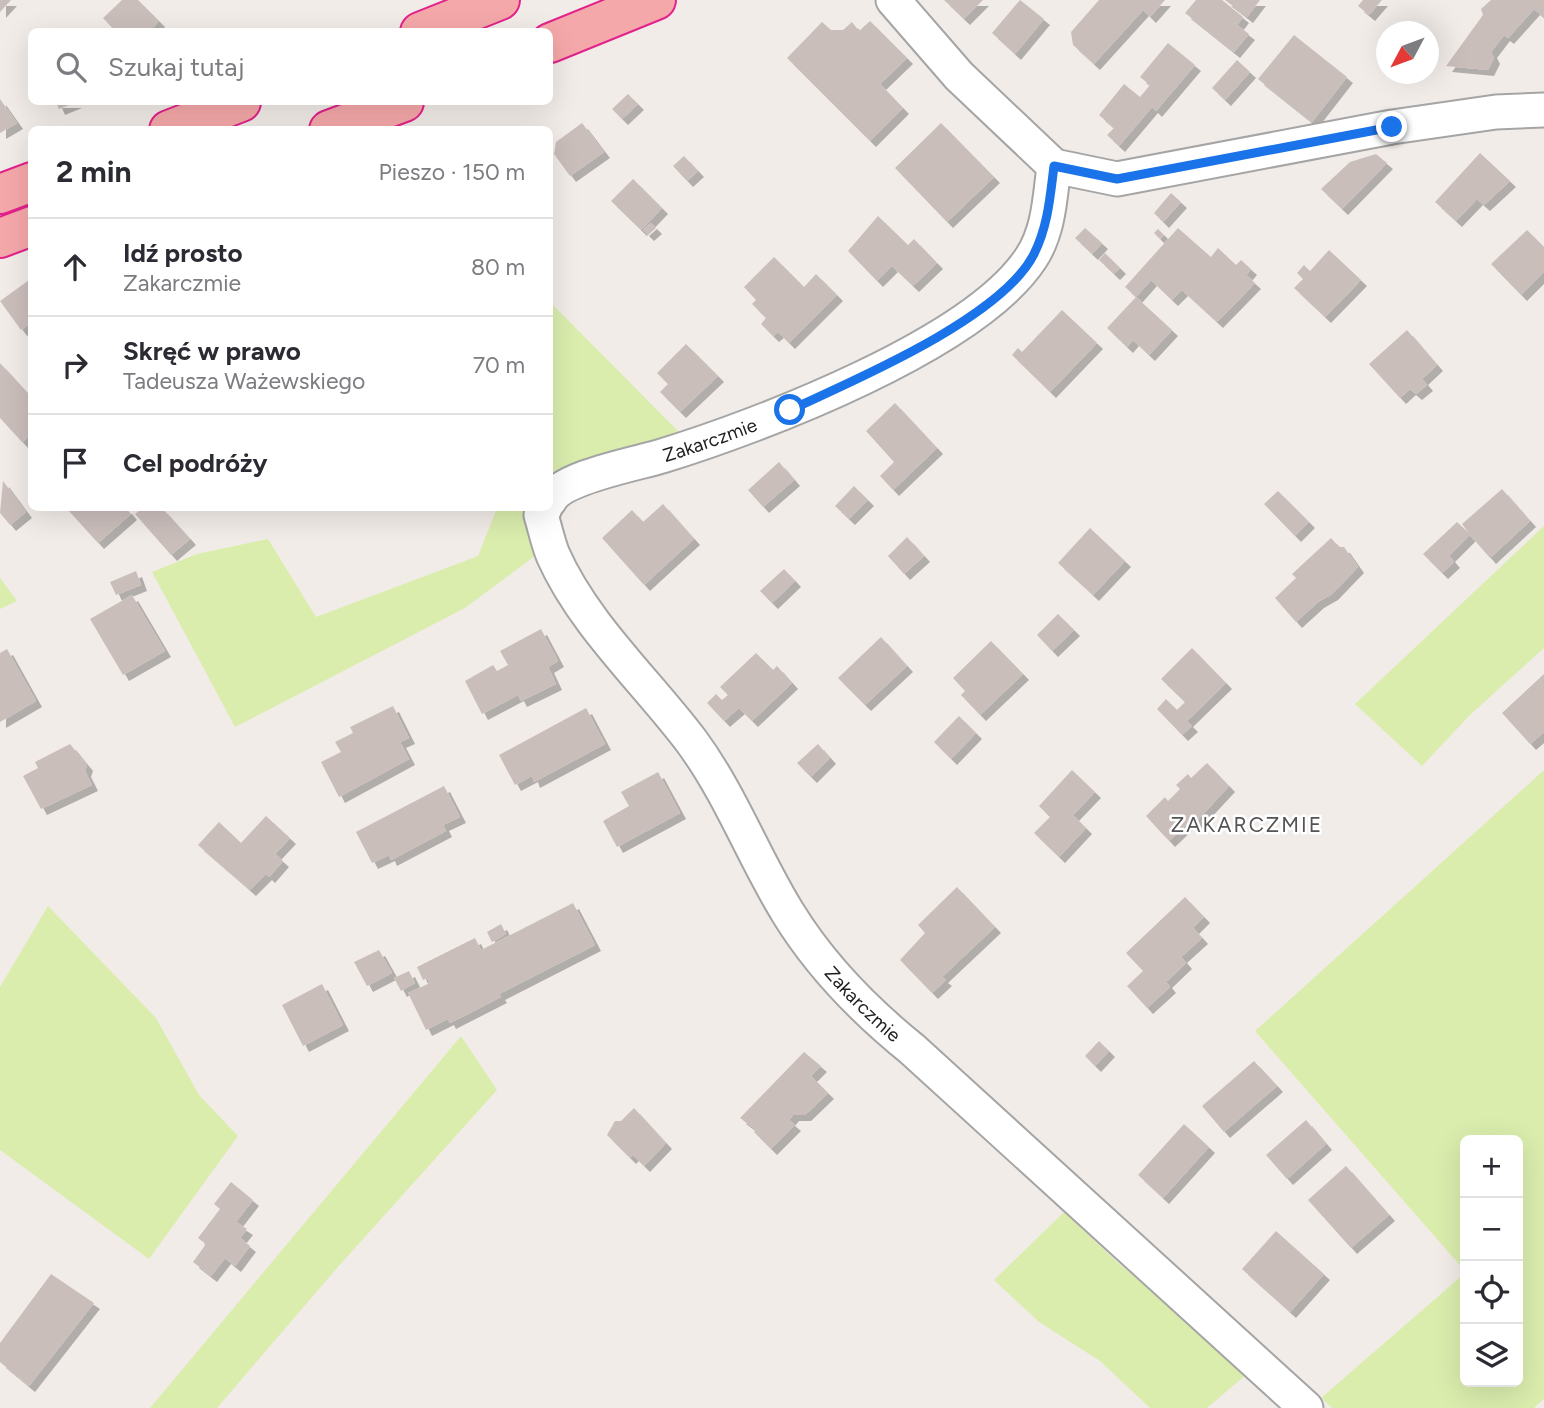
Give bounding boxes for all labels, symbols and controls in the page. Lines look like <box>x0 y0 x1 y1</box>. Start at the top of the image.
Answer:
north arrow <box>1376 21 1439 84</box>
search box <box>28 28 553 105</box>
icon: search <box>52 48 90 86</box>
text: Szukaj tutaj <box>108 51 245 83</box>
route end <box>1376 111 1407 142</box>
text: 2 min <box>56 153 132 190</box>
text: Pieszo · 150 m <box>379 158 525 186</box>
text: Idź prosto <box>123 237 243 269</box>
icon: ahead <box>56 248 94 286</box>
text: 80 m <box>471 253 525 281</box>
text: Zakarczmie <box>123 269 241 297</box>
text: Skręć w prawo <box>123 335 301 367</box>
icon: right <box>56 346 94 384</box>
text: 70 m <box>473 351 525 379</box>
text: Tadeusza Ważewskiego <box>123 367 365 395</box>
route start <box>774 394 805 425</box>
street label: Zakarczmie <box>660 413 760 467</box>
icon: arrive <box>56 444 94 482</box>
text: Cel podróży <box>123 447 267 479</box>
district label: ZAKARCZMIE <box>1171 812 1323 837</box>
street label: Zakarczmie <box>820 962 905 1047</box>
map controls <box>1460 1135 1523 1387</box>
button: + <box>1460 1135 1523 1198</box>
button: − <box>1460 1198 1523 1261</box>
button: locate <box>1460 1261 1523 1324</box>
button: layers <box>1460 1324 1523 1387</box>

